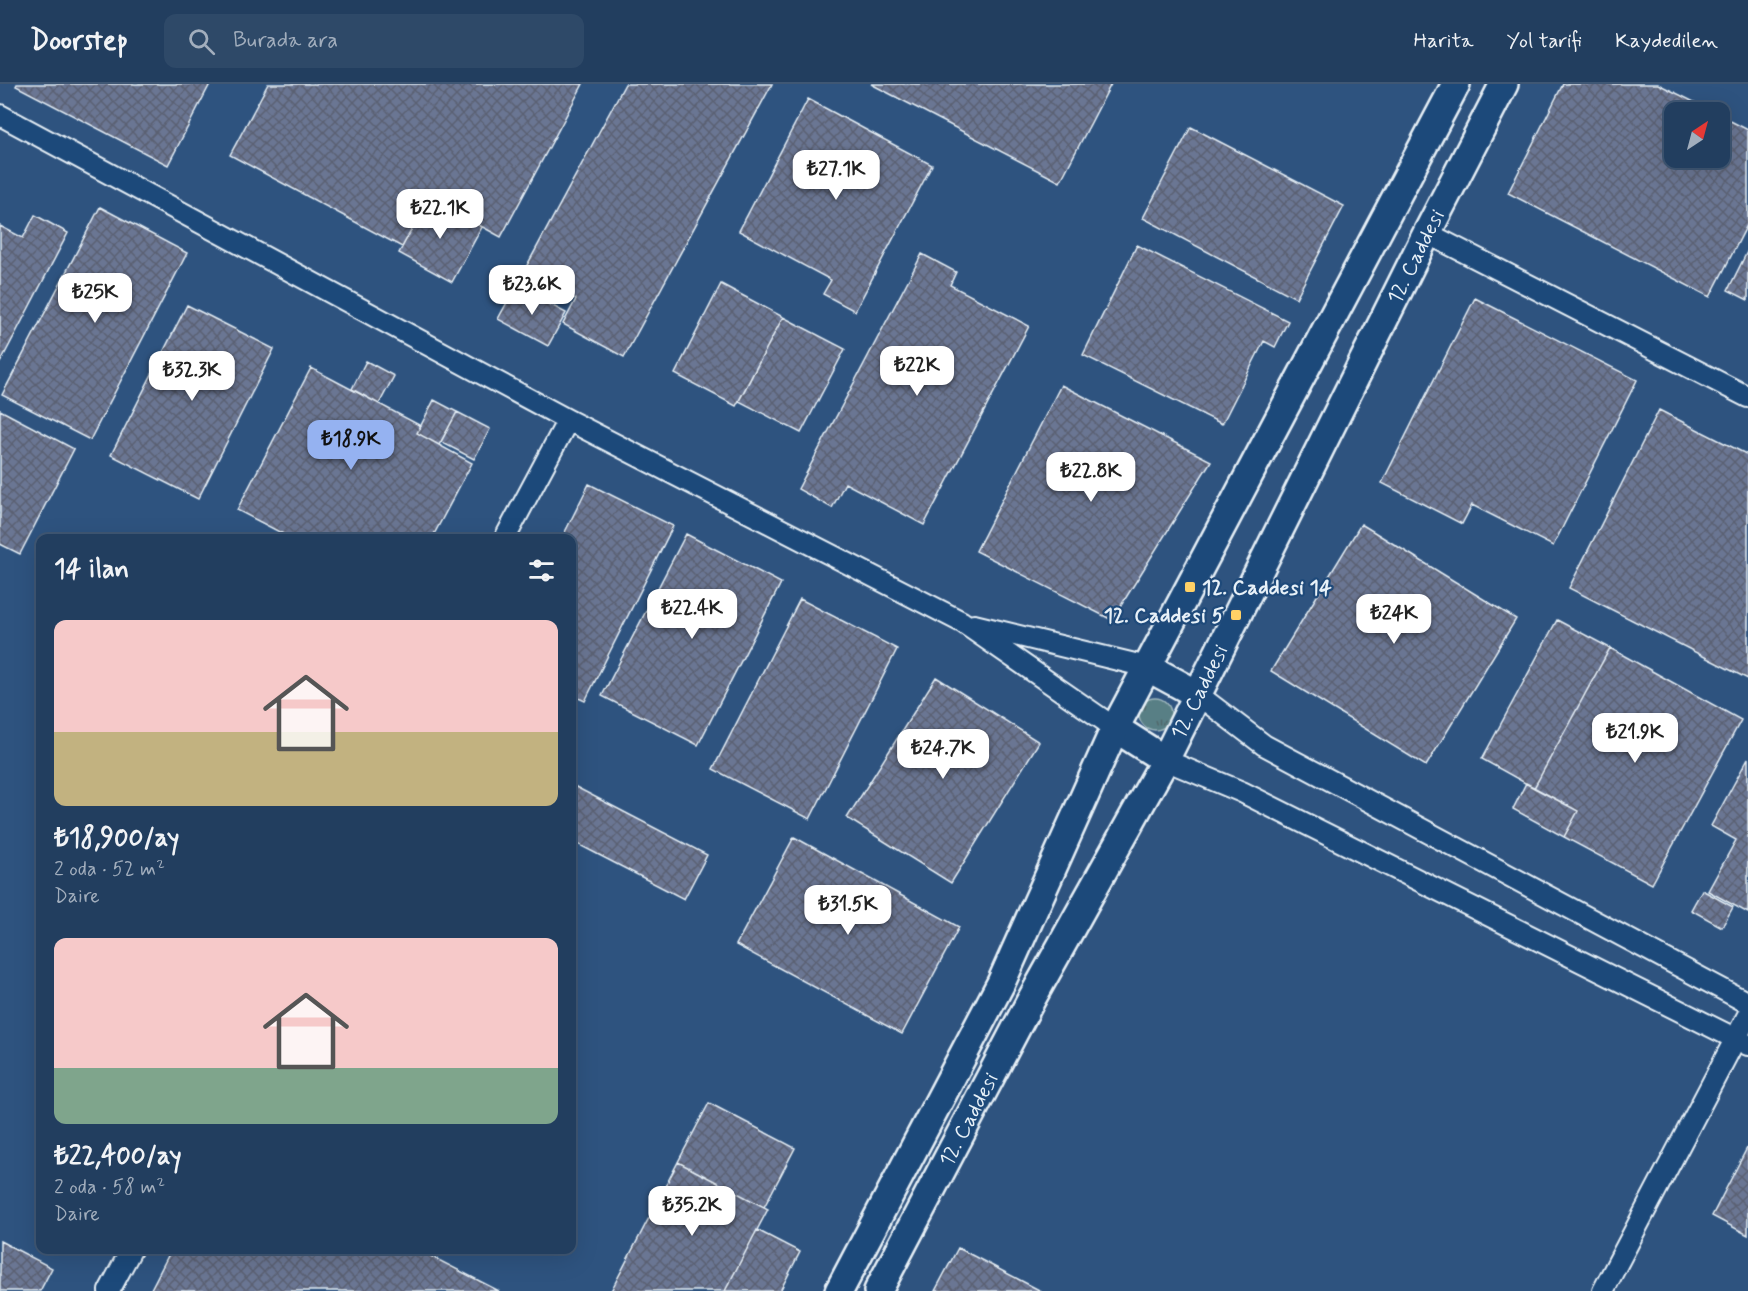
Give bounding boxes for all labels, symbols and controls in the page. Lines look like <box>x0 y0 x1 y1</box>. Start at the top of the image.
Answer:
search box <box>164 14 584 68</box>
text: Doorstep <box>30 23 128 60</box>
icon: search <box>185 25 218 58</box>
text: Burada ara <box>233 27 338 55</box>
text: Harita <box>1413 27 1474 55</box>
text: Yol tarifi <box>1507 27 1582 55</box>
text: Kaydedilen <box>1615 27 1718 55</box>
north arrow <box>1664 102 1730 168</box>
map controls <box>1664 102 1730 168</box>
pin: ₺27.1K <box>787 150 885 201</box>
text: ₺27.1K <box>807 156 865 183</box>
pin: ₺22.1K <box>391 189 489 240</box>
text: ₺22.1K <box>411 195 470 222</box>
street label: 12. Caddesi <box>1381 205 1452 309</box>
pin: ₺23.6K <box>483 265 581 316</box>
text: ₺23.6K <box>503 271 561 298</box>
pin: ₺25K <box>59 273 131 324</box>
text: ₺25K <box>72 279 118 306</box>
pin: ₺22K <box>881 346 953 397</box>
pin: ₺32.3K <box>143 351 241 402</box>
text: ₺22K <box>894 352 940 379</box>
text: ₺32.3K <box>163 357 221 384</box>
pin: ₺18.9K <box>302 420 400 471</box>
text: ₺18.9K <box>321 426 381 453</box>
pin: ₺22.8K <box>1042 452 1140 503</box>
text: ₺22.8K <box>1060 458 1122 485</box>
text: 14 ilan <box>54 553 129 587</box>
icon: filters <box>525 554 558 587</box>
place label: 12. Caddesi 14 <box>1202 574 1332 602</box>
marker: 12. Caddesi 14 <box>1183 580 1197 594</box>
pin: ₺22.4K <box>643 589 741 640</box>
pin: ₺24K <box>1358 594 1430 645</box>
text: ₺22.4K <box>661 595 723 622</box>
text: ₺24K <box>1370 600 1418 627</box>
place label: 12. Caddesi 5 <box>1104 602 1224 630</box>
marker: 12. Caddesi 5 <box>1229 608 1243 622</box>
street label: 12. Caddesi <box>1165 640 1235 744</box>
icon: home <box>252 659 360 767</box>
pin: ₺21.9K <box>1586 713 1684 764</box>
text: ₺21.9K <box>1606 719 1664 746</box>
pin: ₺24.7K <box>894 729 992 780</box>
text: ₺24.7K <box>911 735 975 762</box>
text: ₺18,900/ay <box>54 822 179 856</box>
text: 2 oda · 52 m² <box>54 856 165 883</box>
text: Daire <box>54 883 100 910</box>
pin: ₺31.5K <box>799 885 897 936</box>
text: ₺31.5K <box>818 891 878 918</box>
icon: home <box>252 977 360 1085</box>
street label: 12. Caddesi <box>933 1068 1005 1171</box>
text: ₺22,400/ay <box>54 1140 182 1174</box>
text: 2 oda · 58 m² <box>54 1174 165 1201</box>
pin: ₺35.2K <box>643 1186 741 1237</box>
text: ₺35.2K <box>662 1192 722 1219</box>
text: Daire <box>54 1201 100 1228</box>

